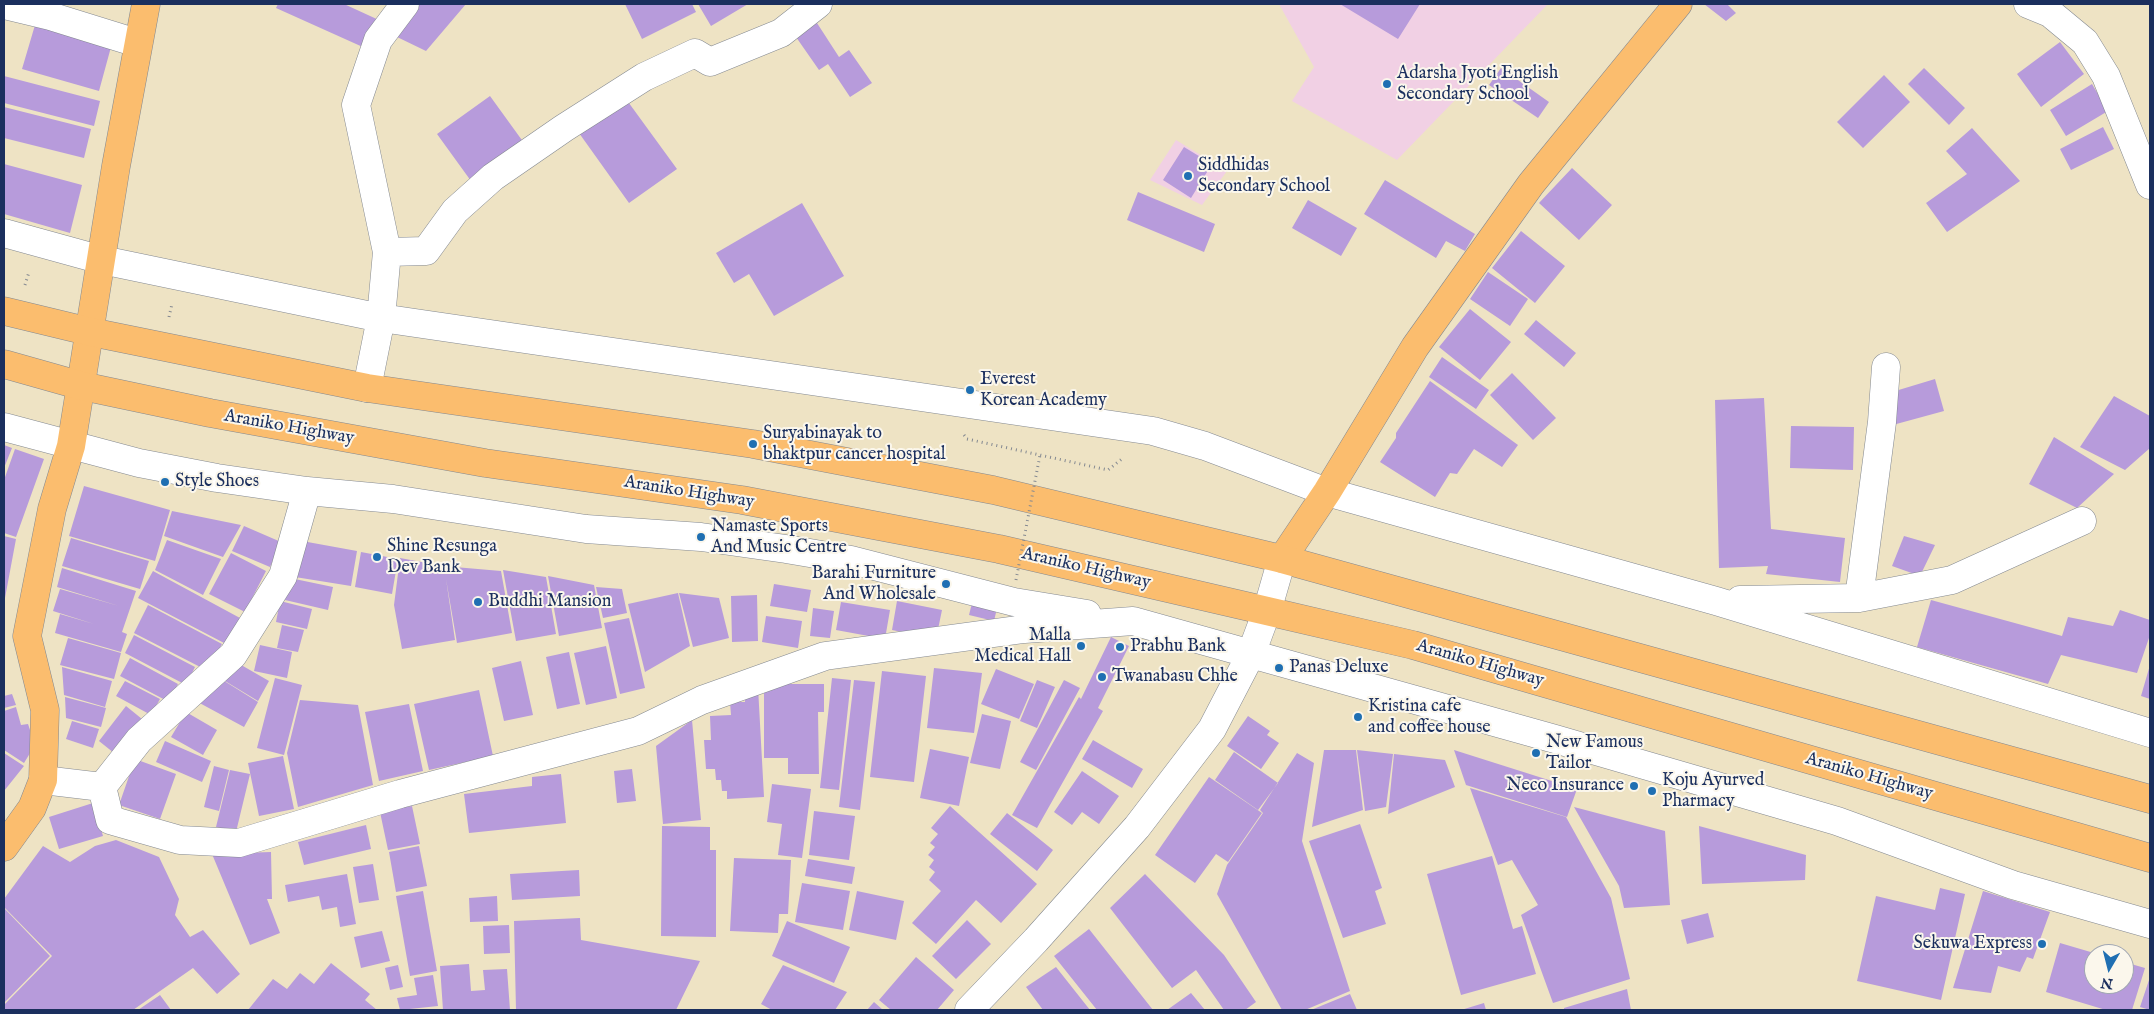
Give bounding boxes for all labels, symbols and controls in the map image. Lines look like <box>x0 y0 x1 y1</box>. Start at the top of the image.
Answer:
place label: Adarsha Jyoti English Secondary School <box>1397 63 1558 106</box>
marker: Adarsha Jyoti English Secondary School <box>1381 78 1393 90</box>
place label: Siddhidas Secondary School <box>1198 155 1330 198</box>
marker: Siddhidas Secondary School <box>1182 170 1194 182</box>
place label: Everest Korean Academy <box>980 369 1107 412</box>
marker: Everest Korean Academy <box>964 384 976 396</box>
street label: Araniko Highway <box>222 406 356 450</box>
place label: Suryabinayak to bhaktpur cancer hospital <box>763 423 946 466</box>
marker: Suryabinayak to bhaktpur cancer hospital <box>747 438 759 450</box>
place label: Style Shoes <box>175 471 259 493</box>
street label: Araniko Highway <box>622 472 756 514</box>
marker: Style Shoes <box>159 476 171 488</box>
place label: Namaste Sports And Music Centre <box>711 516 847 558</box>
marker: Namaste Sports And Music Centre <box>695 531 707 543</box>
place label: Shine Resunga Dev Bank <box>387 536 497 578</box>
street label: Araniko Highway <box>1019 544 1153 594</box>
marker: Shine Resunga Dev Bank <box>371 551 383 563</box>
place label: Barahi Furniture And Wholesale <box>812 563 936 606</box>
marker: Barahi Furniture And Wholesale <box>940 578 952 590</box>
place label: Buddhi Mansion <box>488 591 611 613</box>
marker: Buddhi Mansion <box>472 596 484 608</box>
place label: Malla Medical Hall <box>974 625 1071 668</box>
street label: Araniko Highway <box>1414 635 1546 693</box>
place label: Prabhu Bank <box>1130 636 1226 658</box>
marker: Malla Medical Hall <box>1075 640 1087 652</box>
marker: Prabhu Bank <box>1114 641 1126 653</box>
place label: Panas Deluxe <box>1289 657 1388 679</box>
marker: Panas Deluxe <box>1273 662 1285 674</box>
place label: Twanabasu Chhe <box>1112 666 1238 688</box>
marker: Twanabasu Chhe <box>1096 671 1108 683</box>
place label: Kristina cafe and coffee house <box>1368 696 1491 739</box>
marker: Kristina cafe and coffee house <box>1352 711 1364 723</box>
place label: New Famous Tailor <box>1546 732 1643 774</box>
marker: New Famous Tailor <box>1530 747 1542 759</box>
street label: Araniko Highway <box>1803 748 1935 806</box>
place label: Koju Ayurved Pharmacy <box>1662 770 1764 812</box>
place label: Neco Insurance <box>1506 775 1624 797</box>
marker: Neco Insurance <box>1628 780 1640 792</box>
marker: Koju Ayurved Pharmacy <box>1646 785 1658 797</box>
place label: Sekuwa Express <box>1914 933 2032 955</box>
marker: Sekuwa Express <box>2036 938 2048 950</box>
north arrow <box>2084 944 2134 994</box>
text: N <box>2100 973 2114 993</box>

